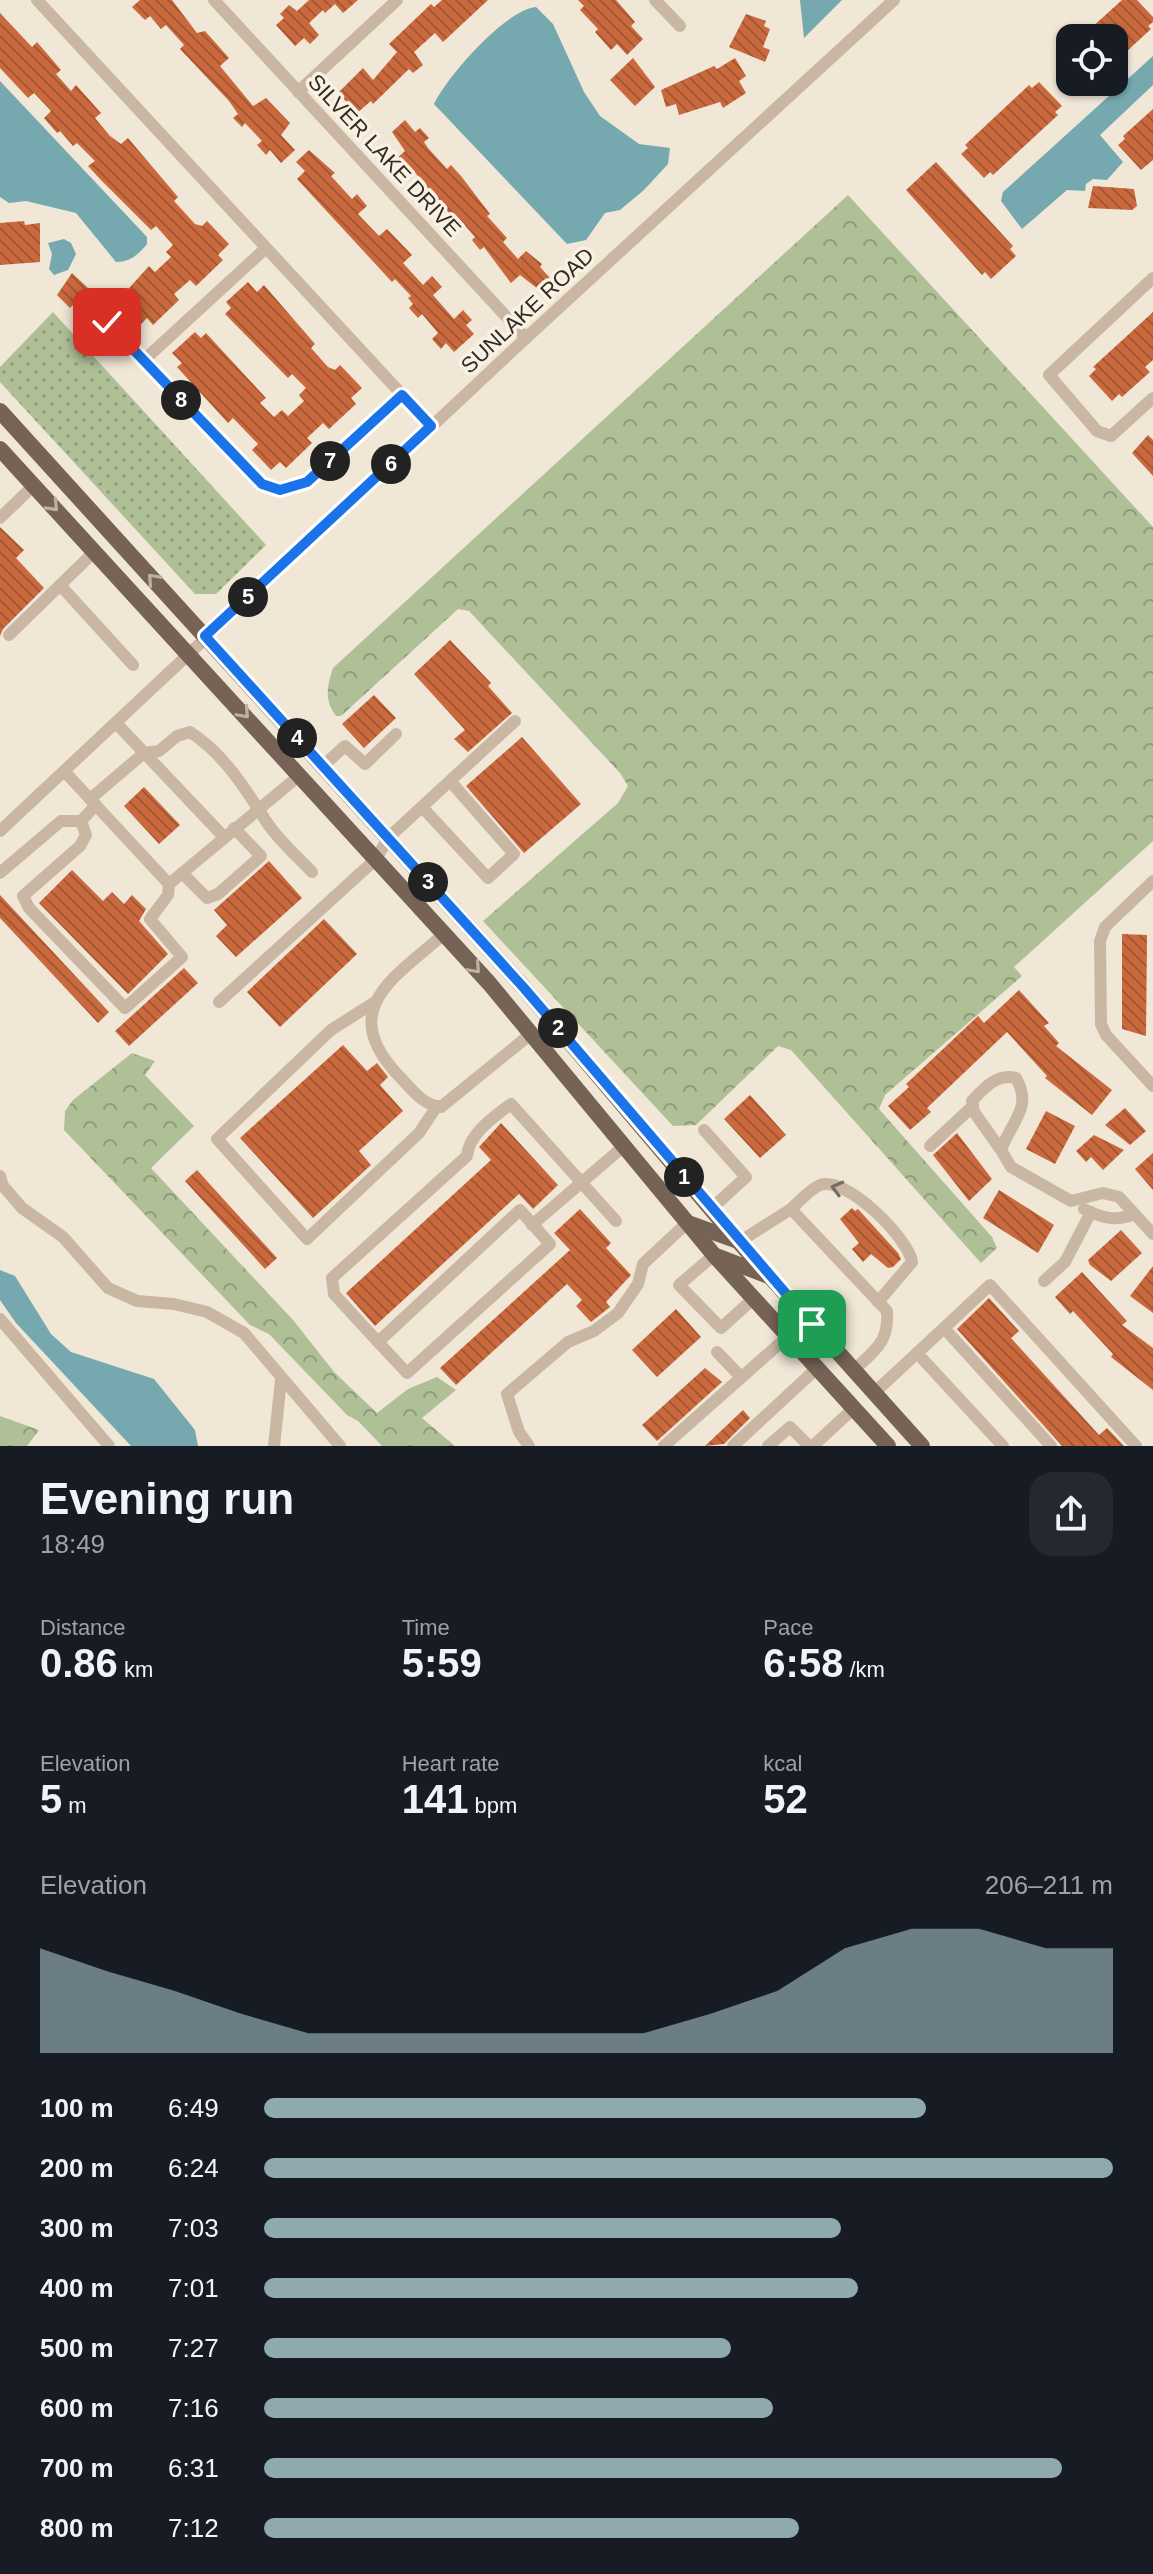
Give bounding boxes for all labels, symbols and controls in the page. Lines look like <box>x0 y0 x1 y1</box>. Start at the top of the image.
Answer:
map controls <box>1056 24 1128 96</box>
button: locate <box>1056 24 1128 96</box>
street label: SILVER LAKE DRIVE <box>303 69 466 242</box>
street label: SUNLAKE ROAD <box>456 242 599 378</box>
pin <box>73 288 141 356</box>
icon: check <box>85 300 129 344</box>
pin: 8 <box>161 380 201 420</box>
text: 8 <box>175 387 187 412</box>
pin: 7 <box>310 441 350 481</box>
pin: 6 <box>371 444 411 484</box>
text: 7 <box>324 448 336 473</box>
text: 6 <box>385 451 397 476</box>
one-way arrow <box>44 497 59 511</box>
one-way arrow <box>148 573 162 588</box>
pin: 5 <box>228 577 268 617</box>
text: 5 <box>242 584 254 609</box>
one-way arrow <box>234 703 249 718</box>
pin: 4 <box>277 718 317 758</box>
text: 4 <box>291 725 303 750</box>
pin: 3 <box>408 862 448 902</box>
text: 3 <box>422 869 434 894</box>
one-way arrow <box>465 958 479 973</box>
pin: 2 <box>538 1008 578 1048</box>
text: 2 <box>552 1015 564 1040</box>
pin: 1 <box>664 1157 704 1197</box>
text: 1 <box>678 1164 690 1189</box>
one-way arrow <box>831 1181 845 1197</box>
pin <box>778 1290 846 1358</box>
icon: arrive <box>790 1302 834 1346</box>
button: share <box>1029 1472 1113 1556</box>
text: Evening run <box>40 1474 294 1523</box>
text: 18:49 <box>40 1529 105 1559</box>
text: Distance <box>40 1615 126 1640</box>
text: Time <box>402 1615 450 1640</box>
text: Pace <box>763 1615 813 1640</box>
text: 0.86 <box>40 1641 118 1685</box>
text: 5:59 <box>402 1641 482 1685</box>
text: 6:58 <box>763 1641 843 1685</box>
text: km <box>118 1657 153 1682</box>
text: /km <box>843 1657 885 1682</box>
text: Elevation <box>40 1751 131 1776</box>
text: Heart rate <box>402 1751 499 1776</box>
text: kcal <box>763 1751 802 1776</box>
text: 5 <box>40 1777 62 1821</box>
text: 141 <box>402 1777 468 1821</box>
text: 52 <box>763 1777 808 1821</box>
text: m <box>62 1793 87 1818</box>
text: bpm <box>468 1793 517 1818</box>
text: Elevation <box>40 1870 147 1900</box>
text: 206–211 m <box>985 1870 1113 1900</box>
text: 100 m <box>40 2093 114 2123</box>
text: 6:49 <box>168 2093 219 2123</box>
text: 200 m <box>40 2153 114 2183</box>
text: 6:24 <box>168 2153 219 2183</box>
text: 300 m <box>40 2213 114 2243</box>
text: 7:03 <box>168 2213 219 2243</box>
text: 400 m <box>40 2273 114 2303</box>
text: 7:01 <box>168 2273 219 2303</box>
text: 500 m <box>40 2333 114 2363</box>
text: 7:27 <box>168 2333 219 2363</box>
text: 600 m <box>40 2393 114 2423</box>
text: 7:16 <box>168 2393 219 2423</box>
text: 700 m <box>40 2453 114 2483</box>
text: 6:31 <box>168 2453 219 2483</box>
text: 800 m <box>40 2513 114 2543</box>
text: 7:12 <box>168 2513 219 2543</box>

